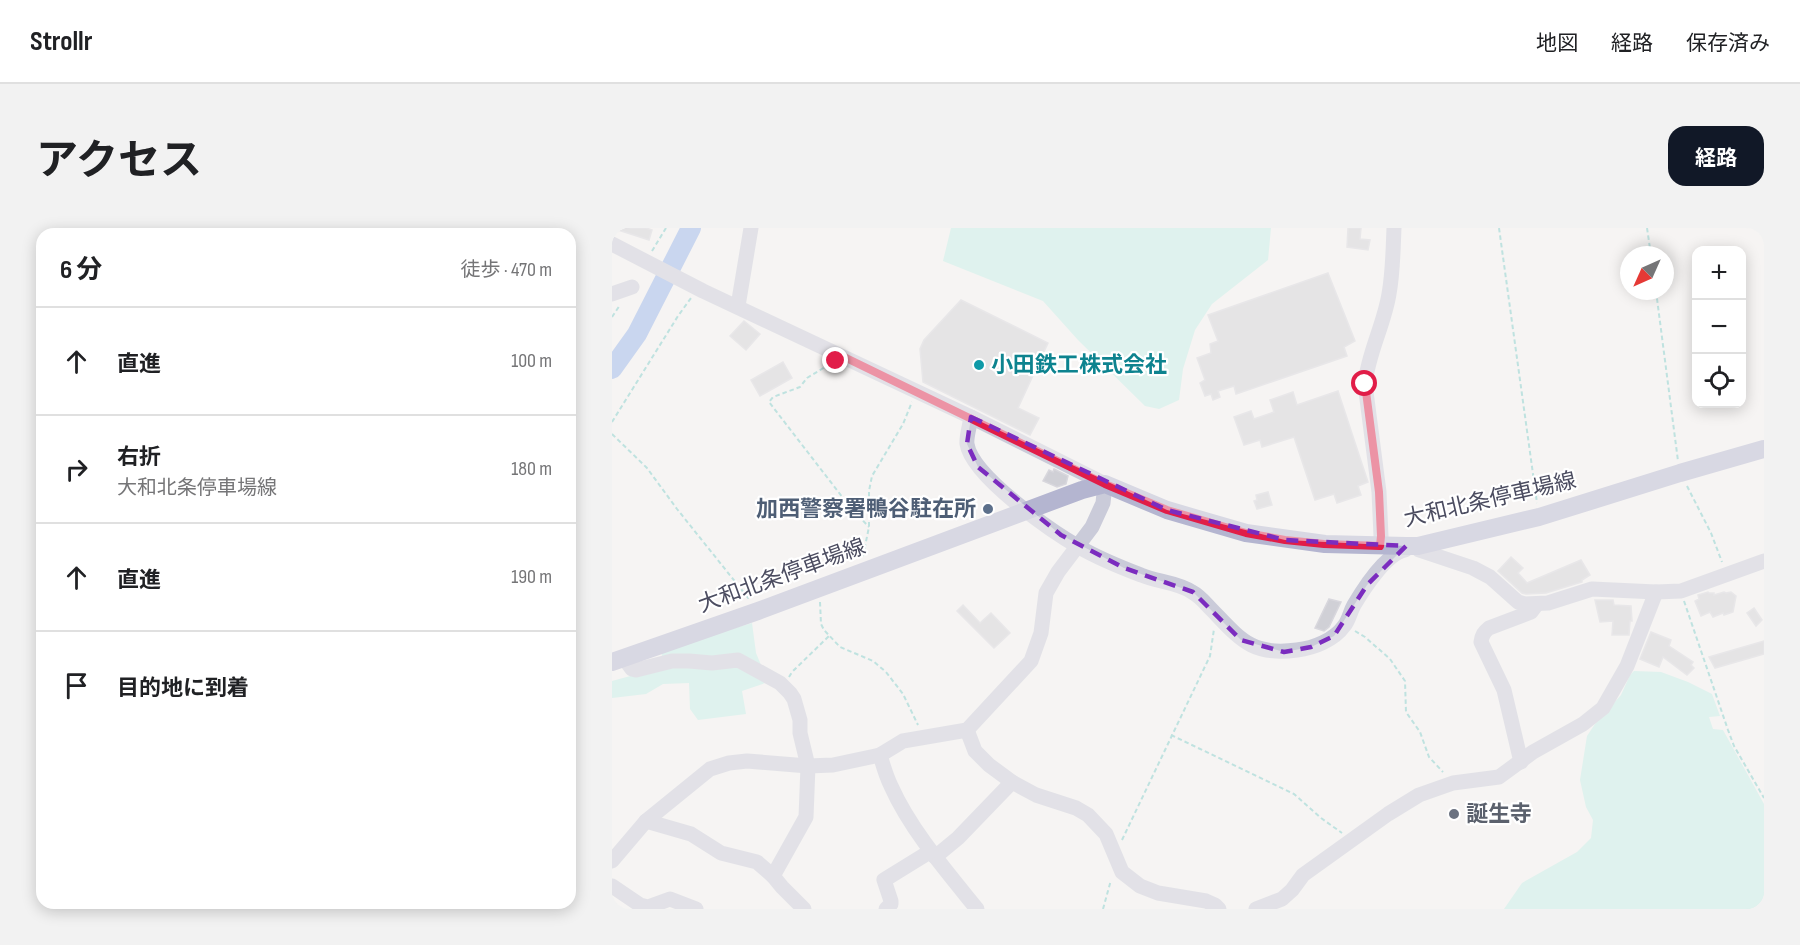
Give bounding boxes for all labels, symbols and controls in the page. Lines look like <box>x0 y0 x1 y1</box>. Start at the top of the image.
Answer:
text: Strollr <box>30 25 92 58</box>
text: 地図 <box>1536 31 1578 56</box>
text: 経路 <box>1611 31 1653 56</box>
text: 保存済み <box>1686 31 1770 56</box>
button: 経路 <box>1668 126 1764 186</box>
text: アクセス <box>36 136 202 187</box>
north arrow <box>1620 246 1674 300</box>
map controls <box>1692 246 1746 408</box>
button: + <box>1692 246 1746 300</box>
text: 6 分 <box>60 255 102 286</box>
text: 徒歩 · 470 m <box>461 258 552 282</box>
button: − <box>1692 300 1746 354</box>
icon: ahead <box>60 345 93 378</box>
route end <box>822 347 848 373</box>
text: 100 m <box>511 349 552 373</box>
text: 直進 <box>117 351 161 378</box>
place label: 小田鉄工株式会社 <box>991 352 1167 379</box>
button: locate <box>1692 354 1746 408</box>
marker: 小田鉄工株式会社 <box>972 358 986 372</box>
route start <box>1351 370 1377 396</box>
text: 右折 <box>117 444 161 471</box>
icon: right <box>60 453 93 486</box>
text: 180 m <box>511 457 552 481</box>
street label: 大和北条停車場線 <box>1401 467 1579 533</box>
text: 大和北条停車場線 <box>117 476 277 500</box>
place label: 加西警察署鴨谷駐在所 <box>756 496 976 523</box>
marker: 加西警察署鴨谷駐在所 <box>981 502 995 516</box>
street label: 大和北条停車場線 <box>695 533 869 619</box>
icon: ahead <box>60 561 93 594</box>
text: 190 m <box>511 565 552 589</box>
text: 直進 <box>117 567 161 594</box>
icon: arrive <box>60 669 93 702</box>
text: 目的地に到着 <box>117 675 249 702</box>
place label: 誕生寺 <box>1466 801 1532 828</box>
marker: 誕生寺 <box>1447 807 1461 821</box>

